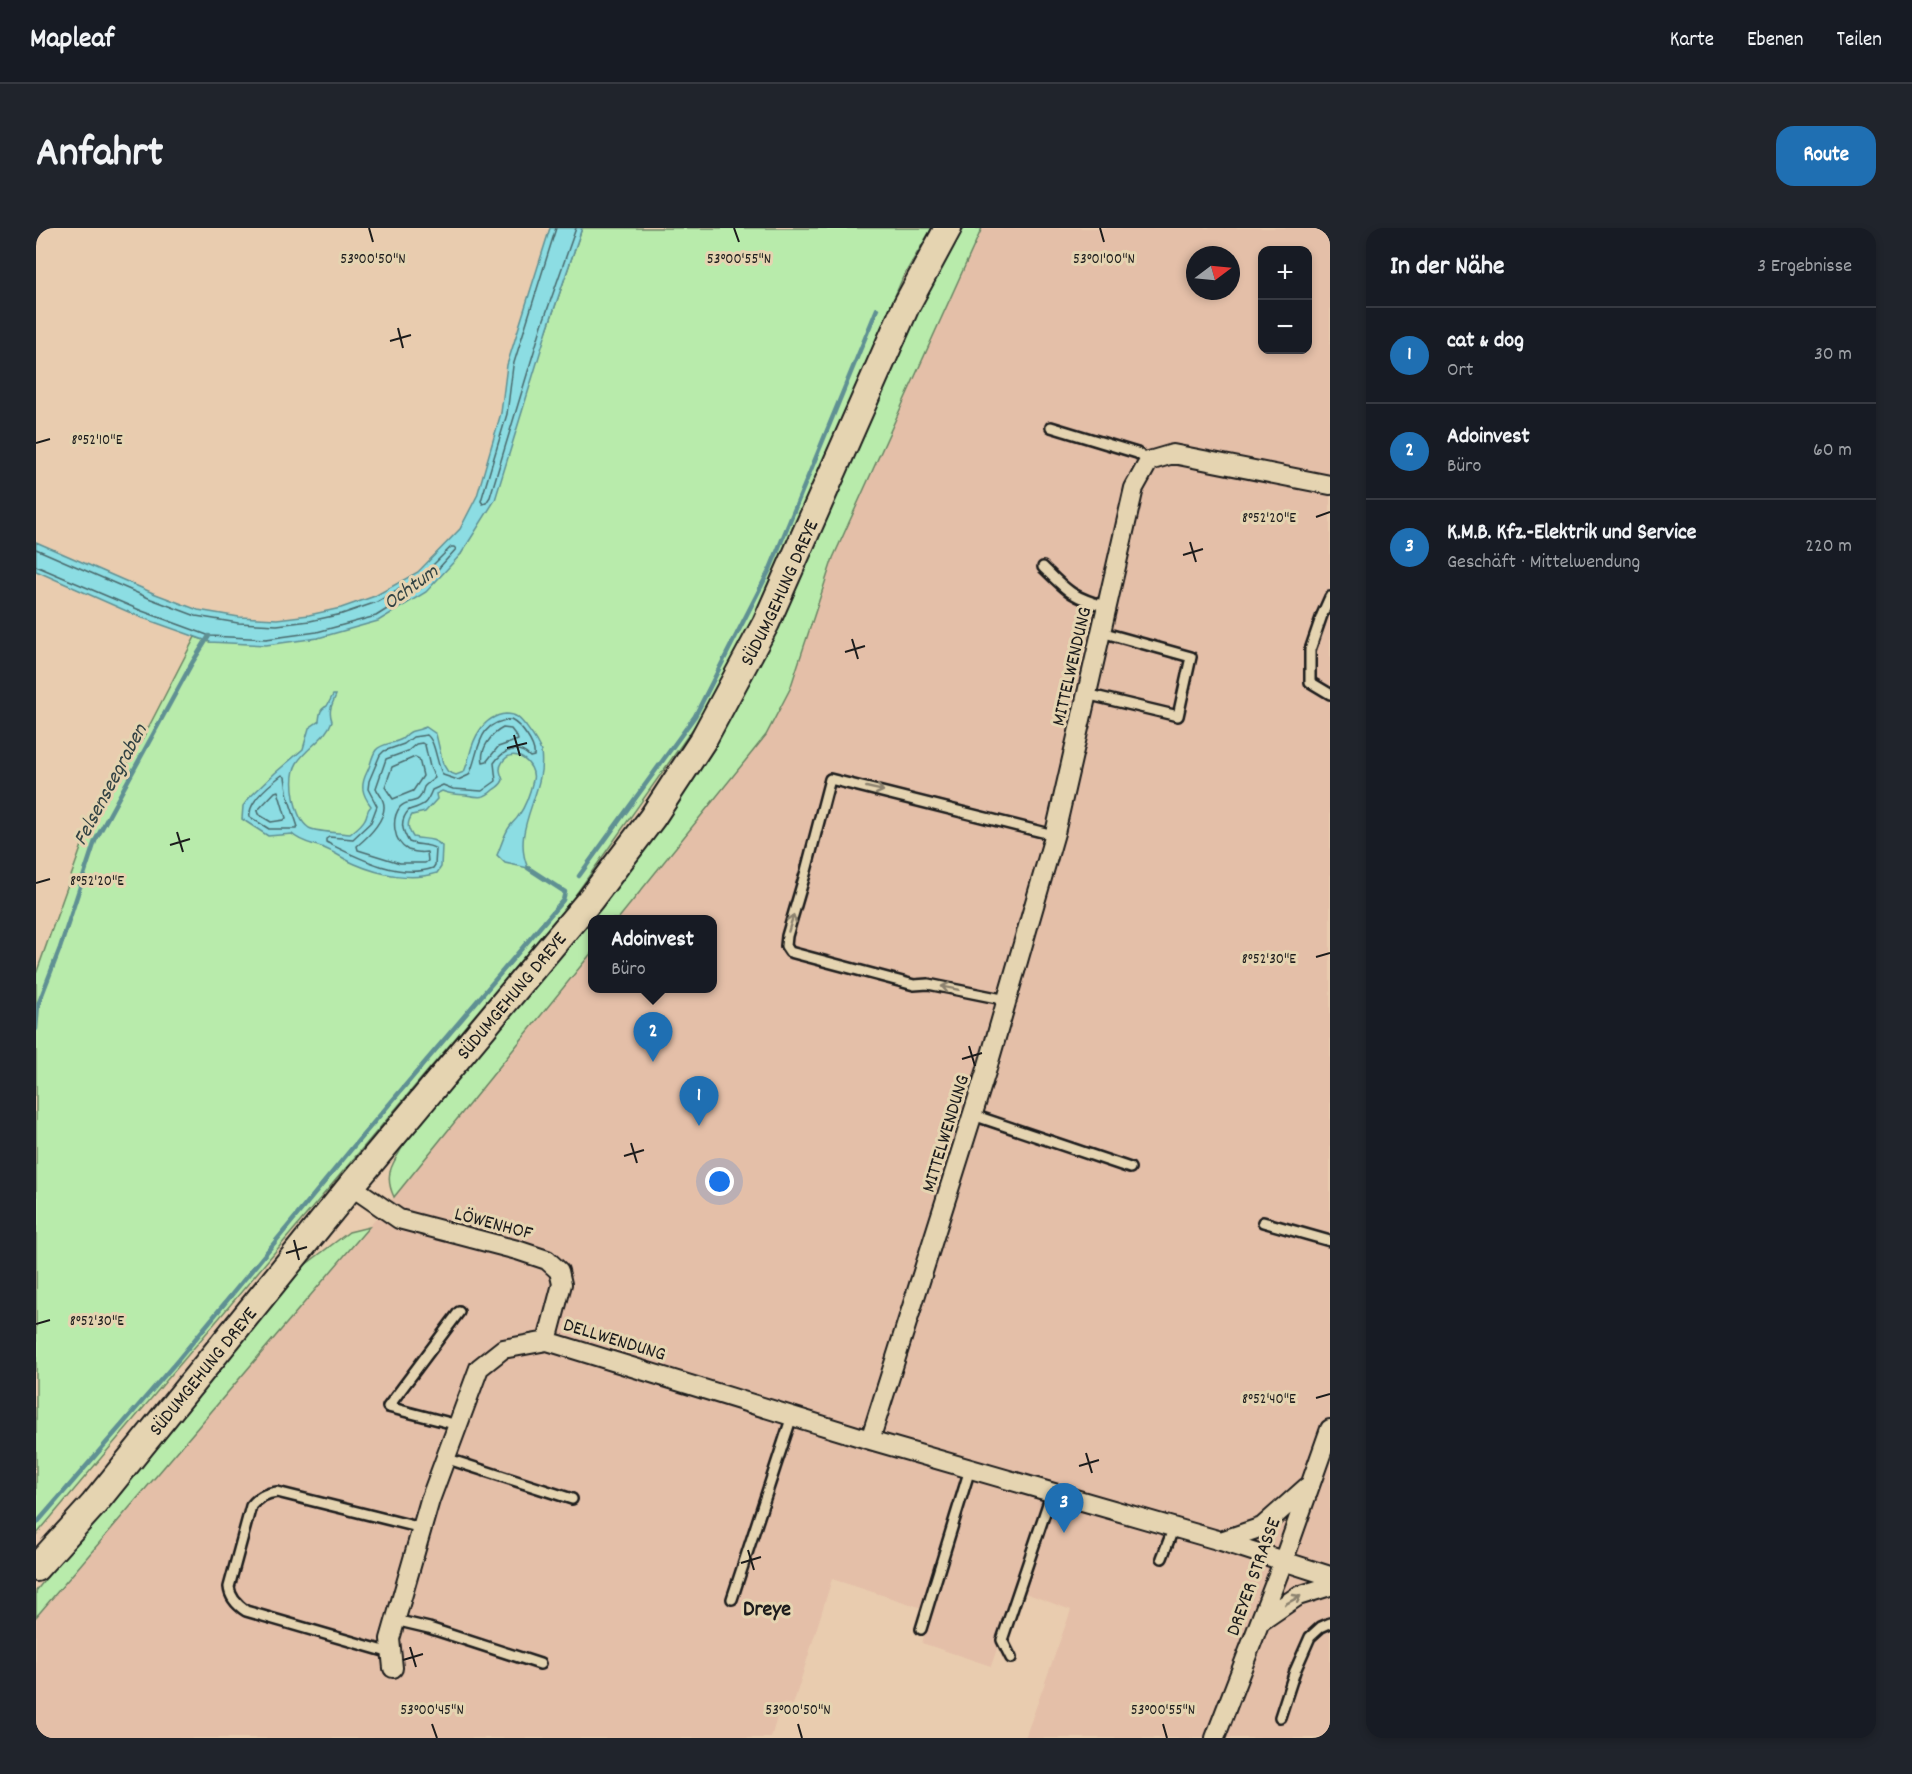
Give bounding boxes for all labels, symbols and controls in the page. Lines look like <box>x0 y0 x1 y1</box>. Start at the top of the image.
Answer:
text: Mapleaf <box>30 21 114 61</box>
text: Karte <box>1670 26 1714 56</box>
text: Ebenen <box>1747 26 1804 56</box>
text: Teilen <box>1837 26 1882 56</box>
text: Anfahrt <box>36 126 163 186</box>
button: Route <box>1776 126 1876 186</box>
north arrow <box>1186 246 1240 300</box>
map controls <box>1258 246 1312 354</box>
button: + <box>1258 246 1312 300</box>
text: 53°00'50"N <box>340 249 406 271</box>
text: 53°00'55"N <box>707 249 771 271</box>
text: 53°01'00"N <box>1073 249 1135 271</box>
text: In der Nähe <box>1390 249 1504 286</box>
text: 3 Ergebnisse <box>1757 253 1852 281</box>
button: − <box>1258 300 1312 354</box>
text: cat & dog <box>1447 326 1524 357</box>
text: 1 <box>1407 341 1412 369</box>
text: 30 m <box>1814 341 1852 369</box>
text: Ort <box>1447 357 1473 385</box>
text: Adoinvest <box>1447 422 1530 453</box>
text: 8°52'10"E <box>72 430 123 452</box>
text: 2 <box>1405 437 1414 465</box>
text: 60 m <box>1813 437 1852 465</box>
text: Büro <box>1447 453 1481 481</box>
text: 8°52'20"E <box>1242 508 1296 530</box>
street label: SÜDUMGEHUNG DREYE <box>734 516 827 672</box>
text: K.M.B. Kfz.-Elektrik und Service <box>1447 518 1696 549</box>
text: 3 <box>1405 533 1414 561</box>
text: 220 m <box>1805 533 1852 561</box>
text: Geschäft · Mittelwendung <box>1447 549 1640 577</box>
water label: Ochtum <box>378 558 446 619</box>
street label: MITTELWENDUNG <box>1046 604 1100 729</box>
water label: Felsenseegraben <box>67 718 157 851</box>
one-way arrow <box>864 784 884 795</box>
text: 8°52'20"E <box>70 871 124 893</box>
one-way arrow <box>786 914 797 933</box>
popup <box>588 915 717 993</box>
text: Adoinvest <box>611 925 694 956</box>
street label: SÜDUMGEHUNG DREYE <box>451 927 574 1067</box>
text: 8°52'30"E <box>1242 949 1296 971</box>
text: Büro <box>611 956 646 984</box>
one-way arrow <box>940 982 960 993</box>
pin: 2 <box>634 1012 672 1062</box>
street label: MITTELWENDUNG <box>916 1072 978 1196</box>
pin: 1 <box>680 1076 718 1126</box>
your location <box>705 1167 734 1196</box>
street label: LÖWENHOF <box>451 1201 536 1249</box>
street label: SÜDUMGEHUNG DREYE <box>143 1302 265 1443</box>
text: 8°52'30"E <box>70 1311 124 1333</box>
street label: DELLWENDUNG <box>559 1312 669 1370</box>
text: 8°52'40"E <box>1242 1389 1296 1411</box>
pin: 3 <box>1044 1484 1084 1533</box>
street label: DREYER STRASSE <box>1220 1514 1289 1640</box>
one-way arrow <box>1284 1594 1301 1606</box>
district label: Dreye <box>743 1595 791 1626</box>
text: 53°00'45"N <box>400 1700 464 1722</box>
text: 53°00'50"N <box>765 1700 831 1722</box>
text: 53°00'55"N <box>1131 1700 1195 1722</box>

